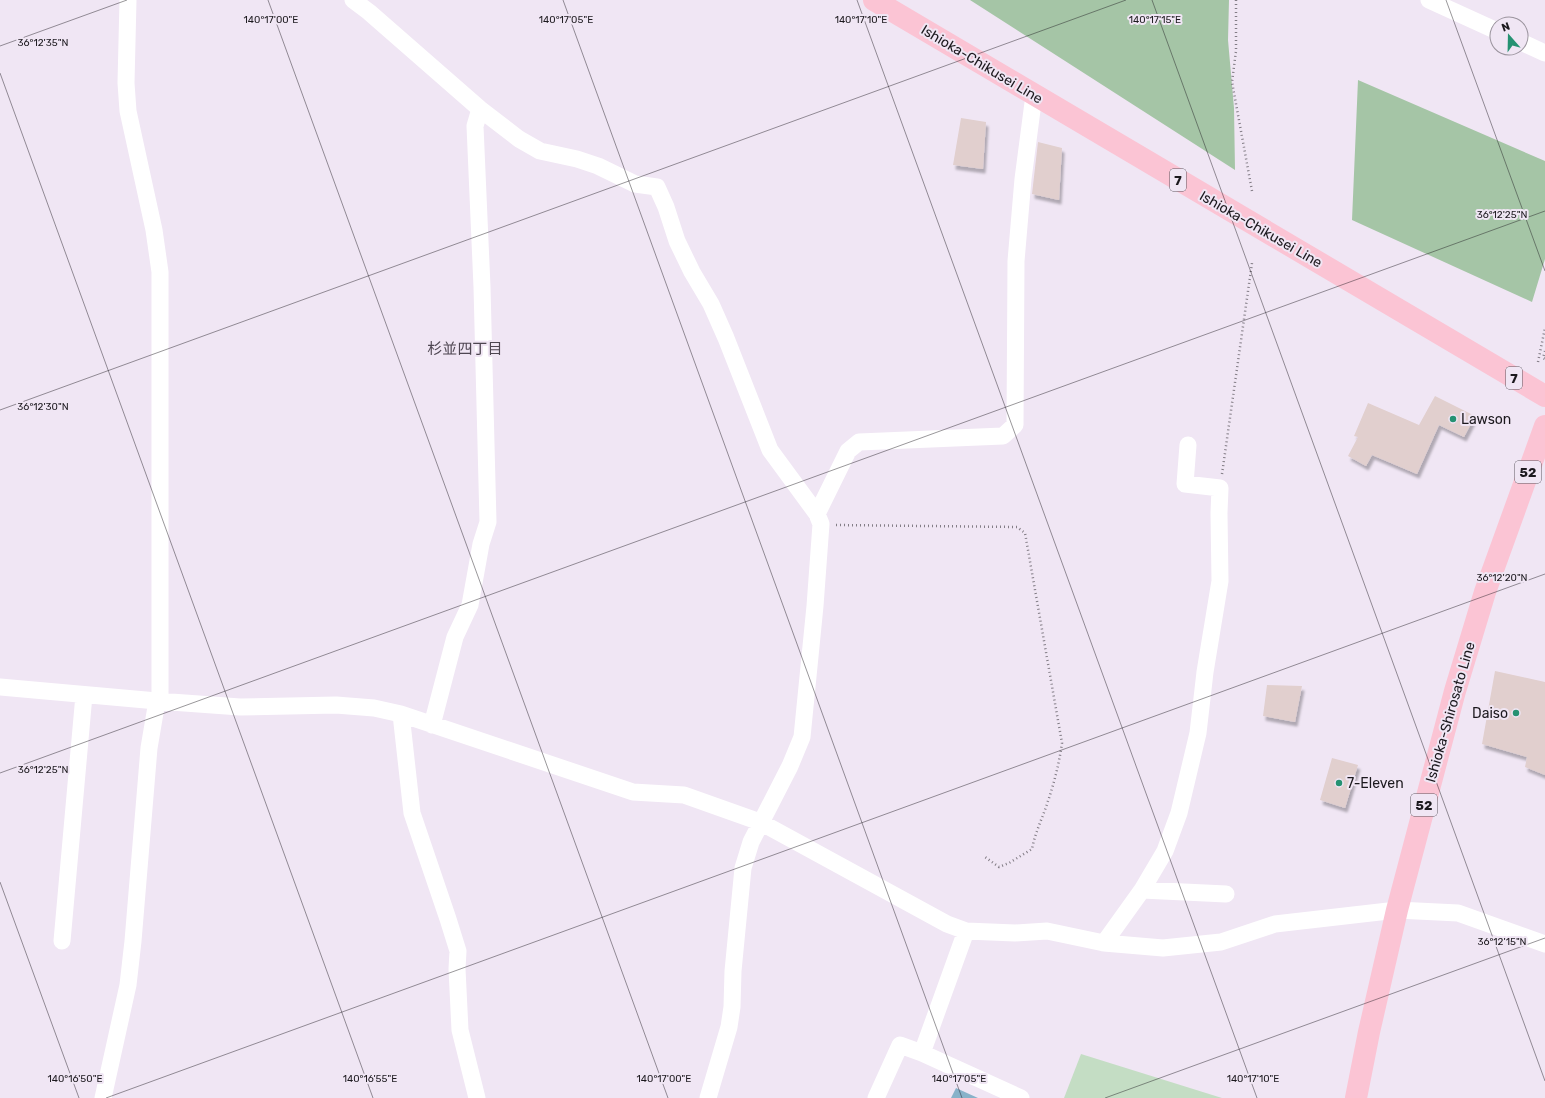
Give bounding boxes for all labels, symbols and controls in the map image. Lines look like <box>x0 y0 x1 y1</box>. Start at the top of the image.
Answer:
text: 140°17'00"E <box>244 14 298 26</box>
text: 140°17'05"E <box>539 14 593 26</box>
text: 140°17'10"E <box>835 14 887 26</box>
text: 140°17'15"E <box>1129 14 1181 26</box>
north arrow <box>1489 16 1529 56</box>
text: N <box>1500 20 1512 35</box>
street label: Ishioka-Chikusei Line <box>918 21 1046 108</box>
text: 36°12'35"N <box>18 37 68 49</box>
road number: 7 <box>1170 169 1186 191</box>
street label: Ishioka-Chikusei Line <box>1196 187 1325 272</box>
text: 36°12'25"N <box>1477 209 1527 221</box>
district label: 杉並四丁目 <box>427 340 503 358</box>
road number: 7 <box>1506 367 1522 389</box>
text: 36°12'30"N <box>17 401 69 413</box>
place label: Lawson <box>1461 411 1511 428</box>
marker: Lawson <box>1448 414 1458 424</box>
road number: 52 <box>1515 461 1541 483</box>
text: 36°12'20"N <box>1476 572 1528 584</box>
street label: Ishioka-Shirosato Line <box>1422 640 1479 784</box>
place label: Daiso <box>1472 705 1508 722</box>
marker: Daiso <box>1511 708 1521 718</box>
text: 36°12'25"N <box>18 764 68 776</box>
place label: 7-Eleven <box>1347 775 1404 792</box>
marker: 7-Eleven <box>1334 778 1344 788</box>
road number: 52 <box>1411 794 1437 816</box>
text: 36°12'15"N <box>1477 936 1527 948</box>
text: 140°16'50"E <box>48 1073 102 1085</box>
text: 140°16'55"E <box>343 1073 397 1085</box>
text: 140°17'00"E <box>637 1073 691 1085</box>
text: 140°17'05"E <box>932 1073 986 1085</box>
text: 140°17'10"E <box>1227 1073 1279 1085</box>

